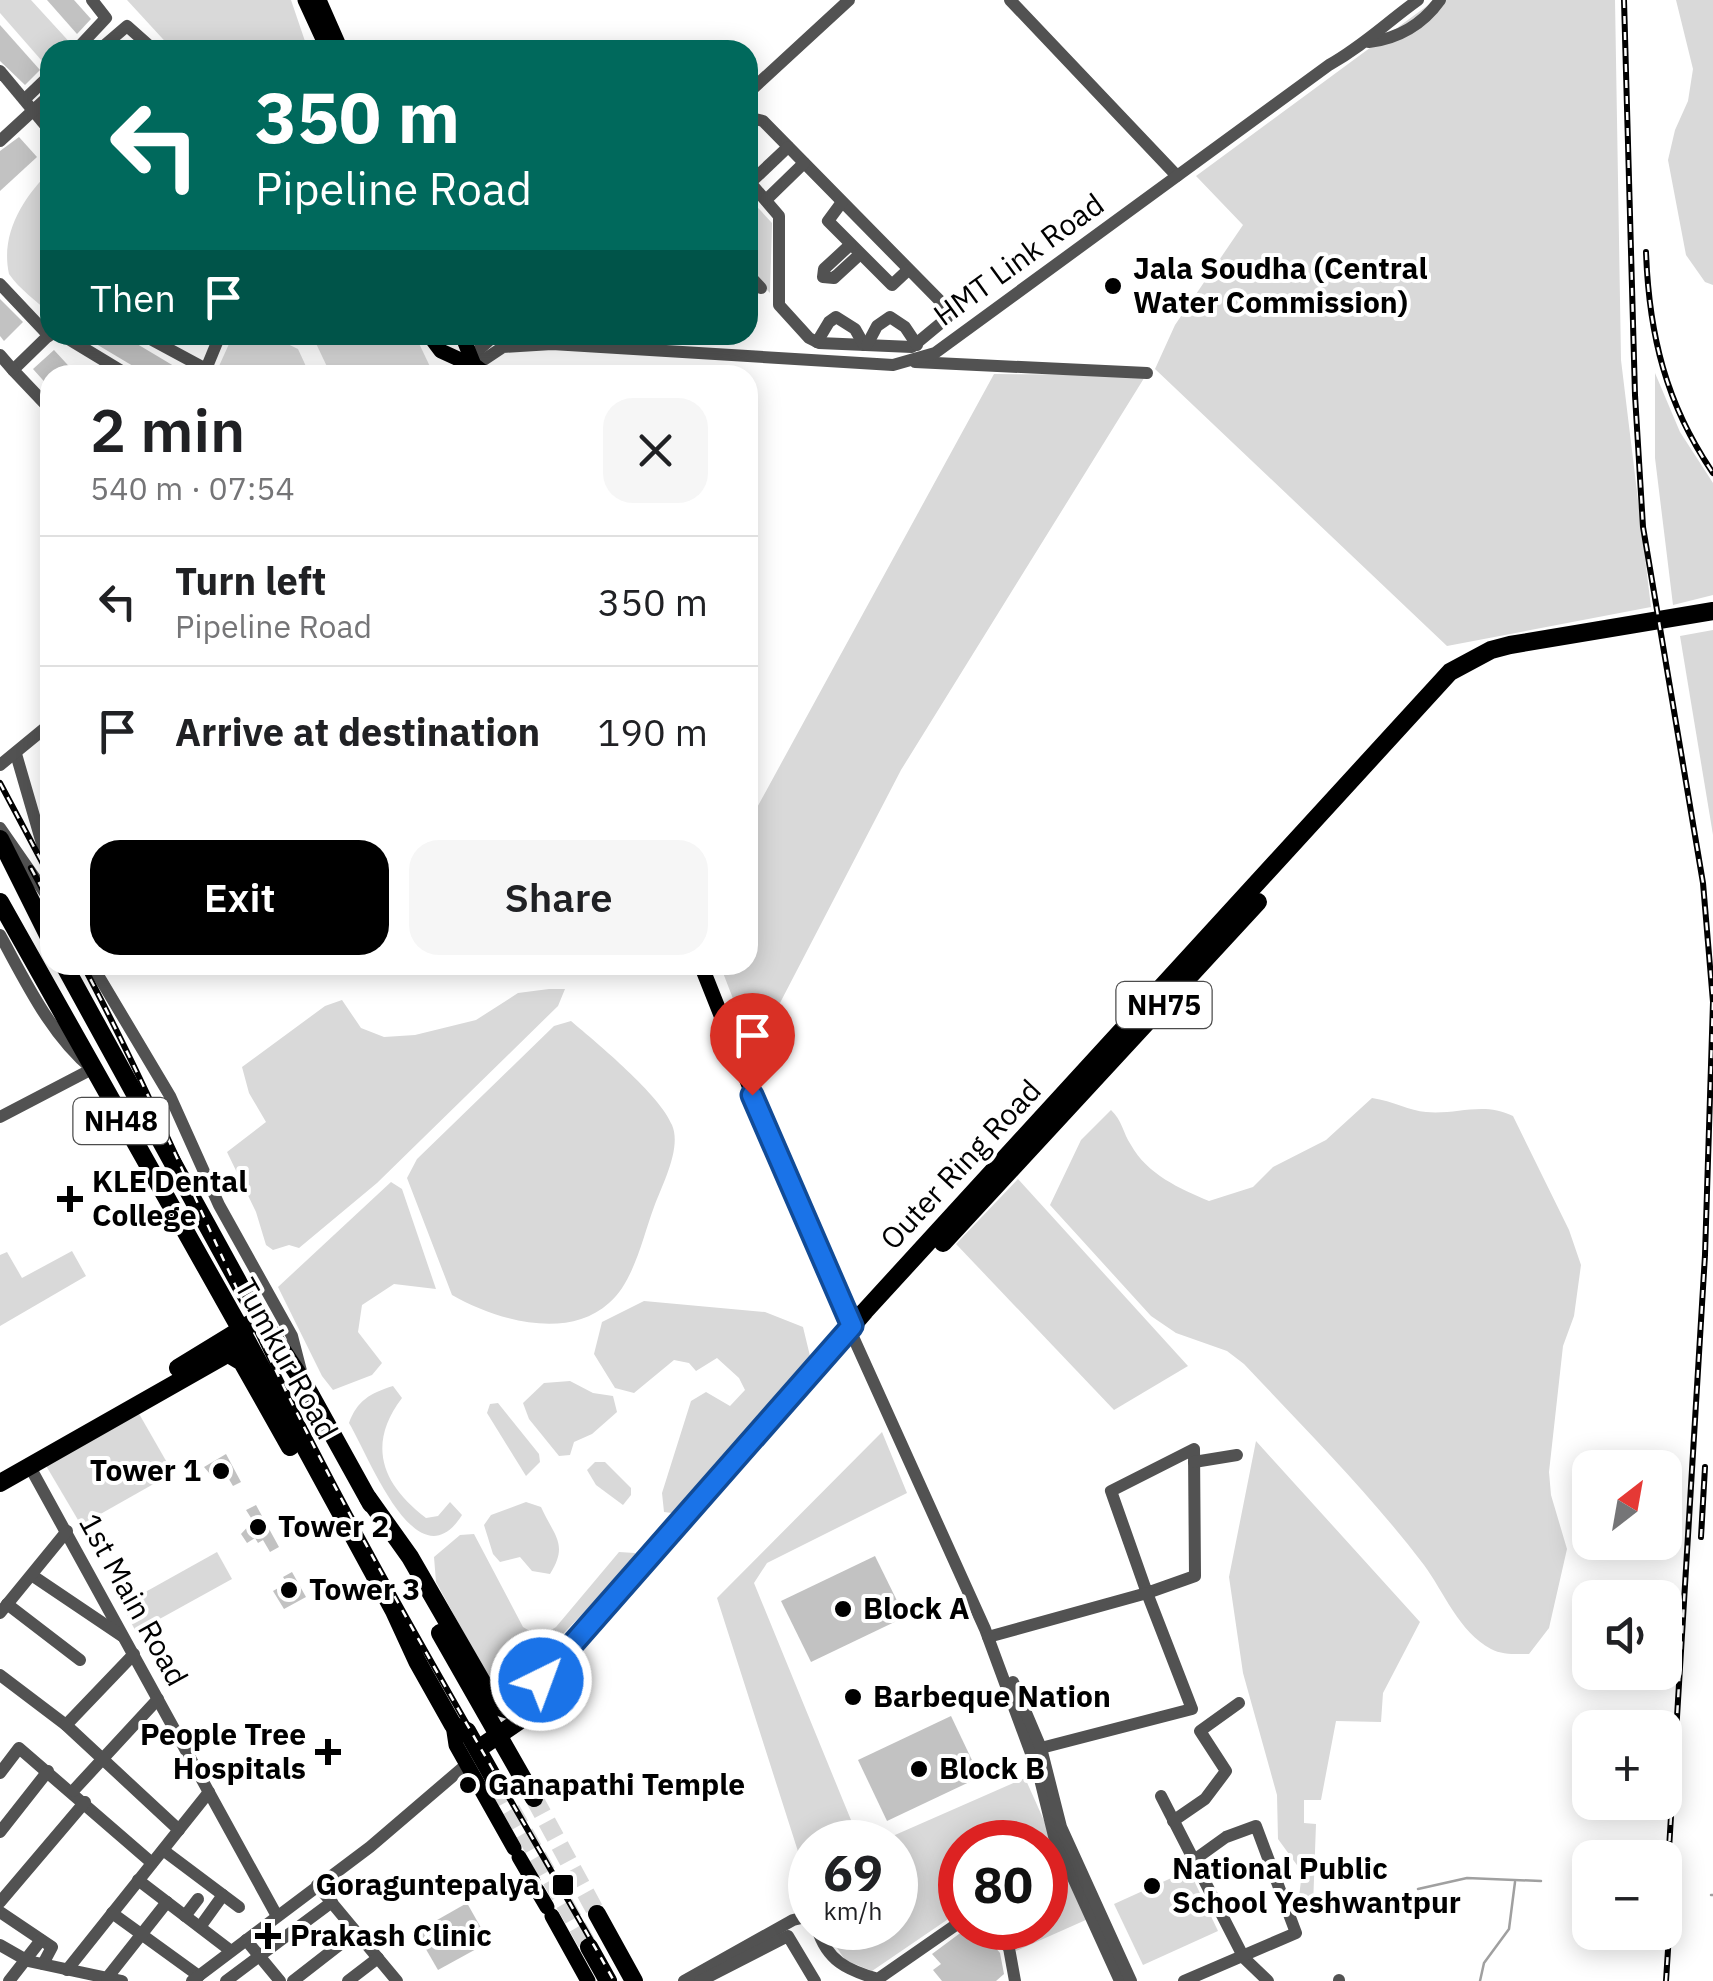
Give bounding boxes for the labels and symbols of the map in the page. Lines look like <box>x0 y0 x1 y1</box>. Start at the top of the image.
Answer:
street label: HMT Link Road <box>925 184 1111 334</box>
place label: Jala Soudha (Central Water Commission) <box>1133 248 1428 321</box>
marker: Jala Soudha (Central Water Commission) <box>1102 275 1124 297</box>
road number: NH75 <box>1116 982 1212 1028</box>
pin <box>710 993 795 1096</box>
street label: Outer Ring Road <box>871 1071 1049 1257</box>
road number: NH48 <box>74 1098 168 1144</box>
place label: KLE Dental College <box>92 1161 247 1234</box>
marker: KLE Dental College <box>57 1186 83 1212</box>
street label: Tumkur Road <box>227 1271 348 1446</box>
place label: Tower 1 <box>90 1450 201 1489</box>
north arrow <box>1572 1450 1682 1560</box>
marker: Tower 1 <box>210 1460 232 1482</box>
street label: 1st Main Road <box>71 1506 198 1692</box>
place label: Tower 2 <box>278 1506 389 1545</box>
marker: Tower 2 <box>247 1516 269 1538</box>
place label: Tower 3 <box>309 1569 420 1608</box>
marker: Tower 3 <box>278 1579 300 1601</box>
place label: Block A <box>863 1588 969 1627</box>
marker: Block A <box>832 1598 854 1620</box>
position arrow <box>489 1628 593 1732</box>
place label: Barbeque Nation <box>873 1676 1111 1715</box>
marker: Barbeque Nation <box>842 1686 864 1708</box>
place label: People Tree Hospitals <box>140 1714 306 1787</box>
marker: People Tree Hospitals <box>315 1739 341 1765</box>
place label: Block B <box>939 1748 1045 1787</box>
marker: Block B <box>908 1758 930 1780</box>
place label: Ganapathi Temple <box>488 1764 745 1803</box>
marker: Ganapathi Temple <box>457 1774 479 1796</box>
speed limit sign: 80 <box>938 1820 1068 1950</box>
place label: National Public School Yeshwantpur <box>1172 1848 1461 1921</box>
place label: Goraguntepalya <box>315 1864 540 1903</box>
marker: Goraguntepalya <box>550 1872 576 1898</box>
marker: National Public School Yeshwantpur <box>1141 1875 1163 1897</box>
place label: Prakash Clinic <box>290 1915 492 1954</box>
marker: Prakash Clinic <box>255 1923 281 1949</box>

